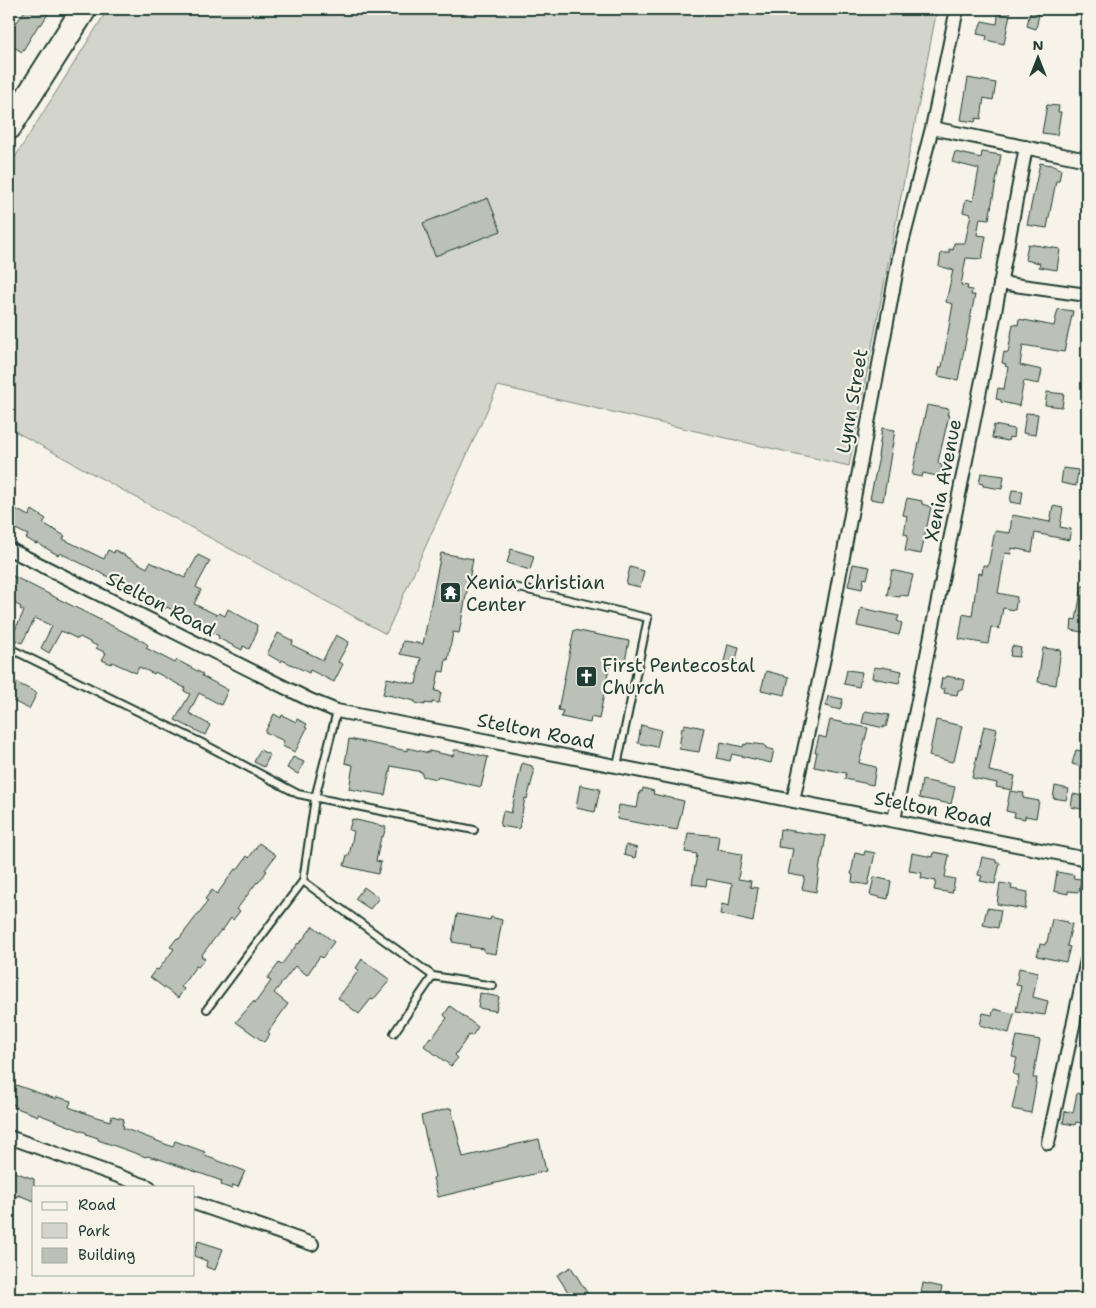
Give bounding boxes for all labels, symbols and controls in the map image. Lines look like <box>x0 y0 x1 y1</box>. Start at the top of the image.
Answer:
north arrow <box>1014 32 1064 82</box>
text: N <box>1032 36 1044 54</box>
street label: Lynn Street <box>830 347 874 455</box>
street label: Xenia Avenue <box>919 417 967 543</box>
street label: Stelton Road <box>102 566 220 642</box>
place label: Xenia Christian Center <box>466 570 605 617</box>
temple icon: Xenia Christian Center <box>438 581 462 605</box>
place label: First Pentecostal Church <box>602 653 755 700</box>
church icon: First Pentecostal Church <box>574 664 598 688</box>
street label: Stelton Road <box>475 707 597 755</box>
street label: Stelton Road <box>872 785 994 833</box>
legend <box>32 1186 195 1276</box>
text: Road <box>78 1195 116 1215</box>
text: Park <box>78 1221 110 1241</box>
text: Building <box>78 1245 135 1265</box>

